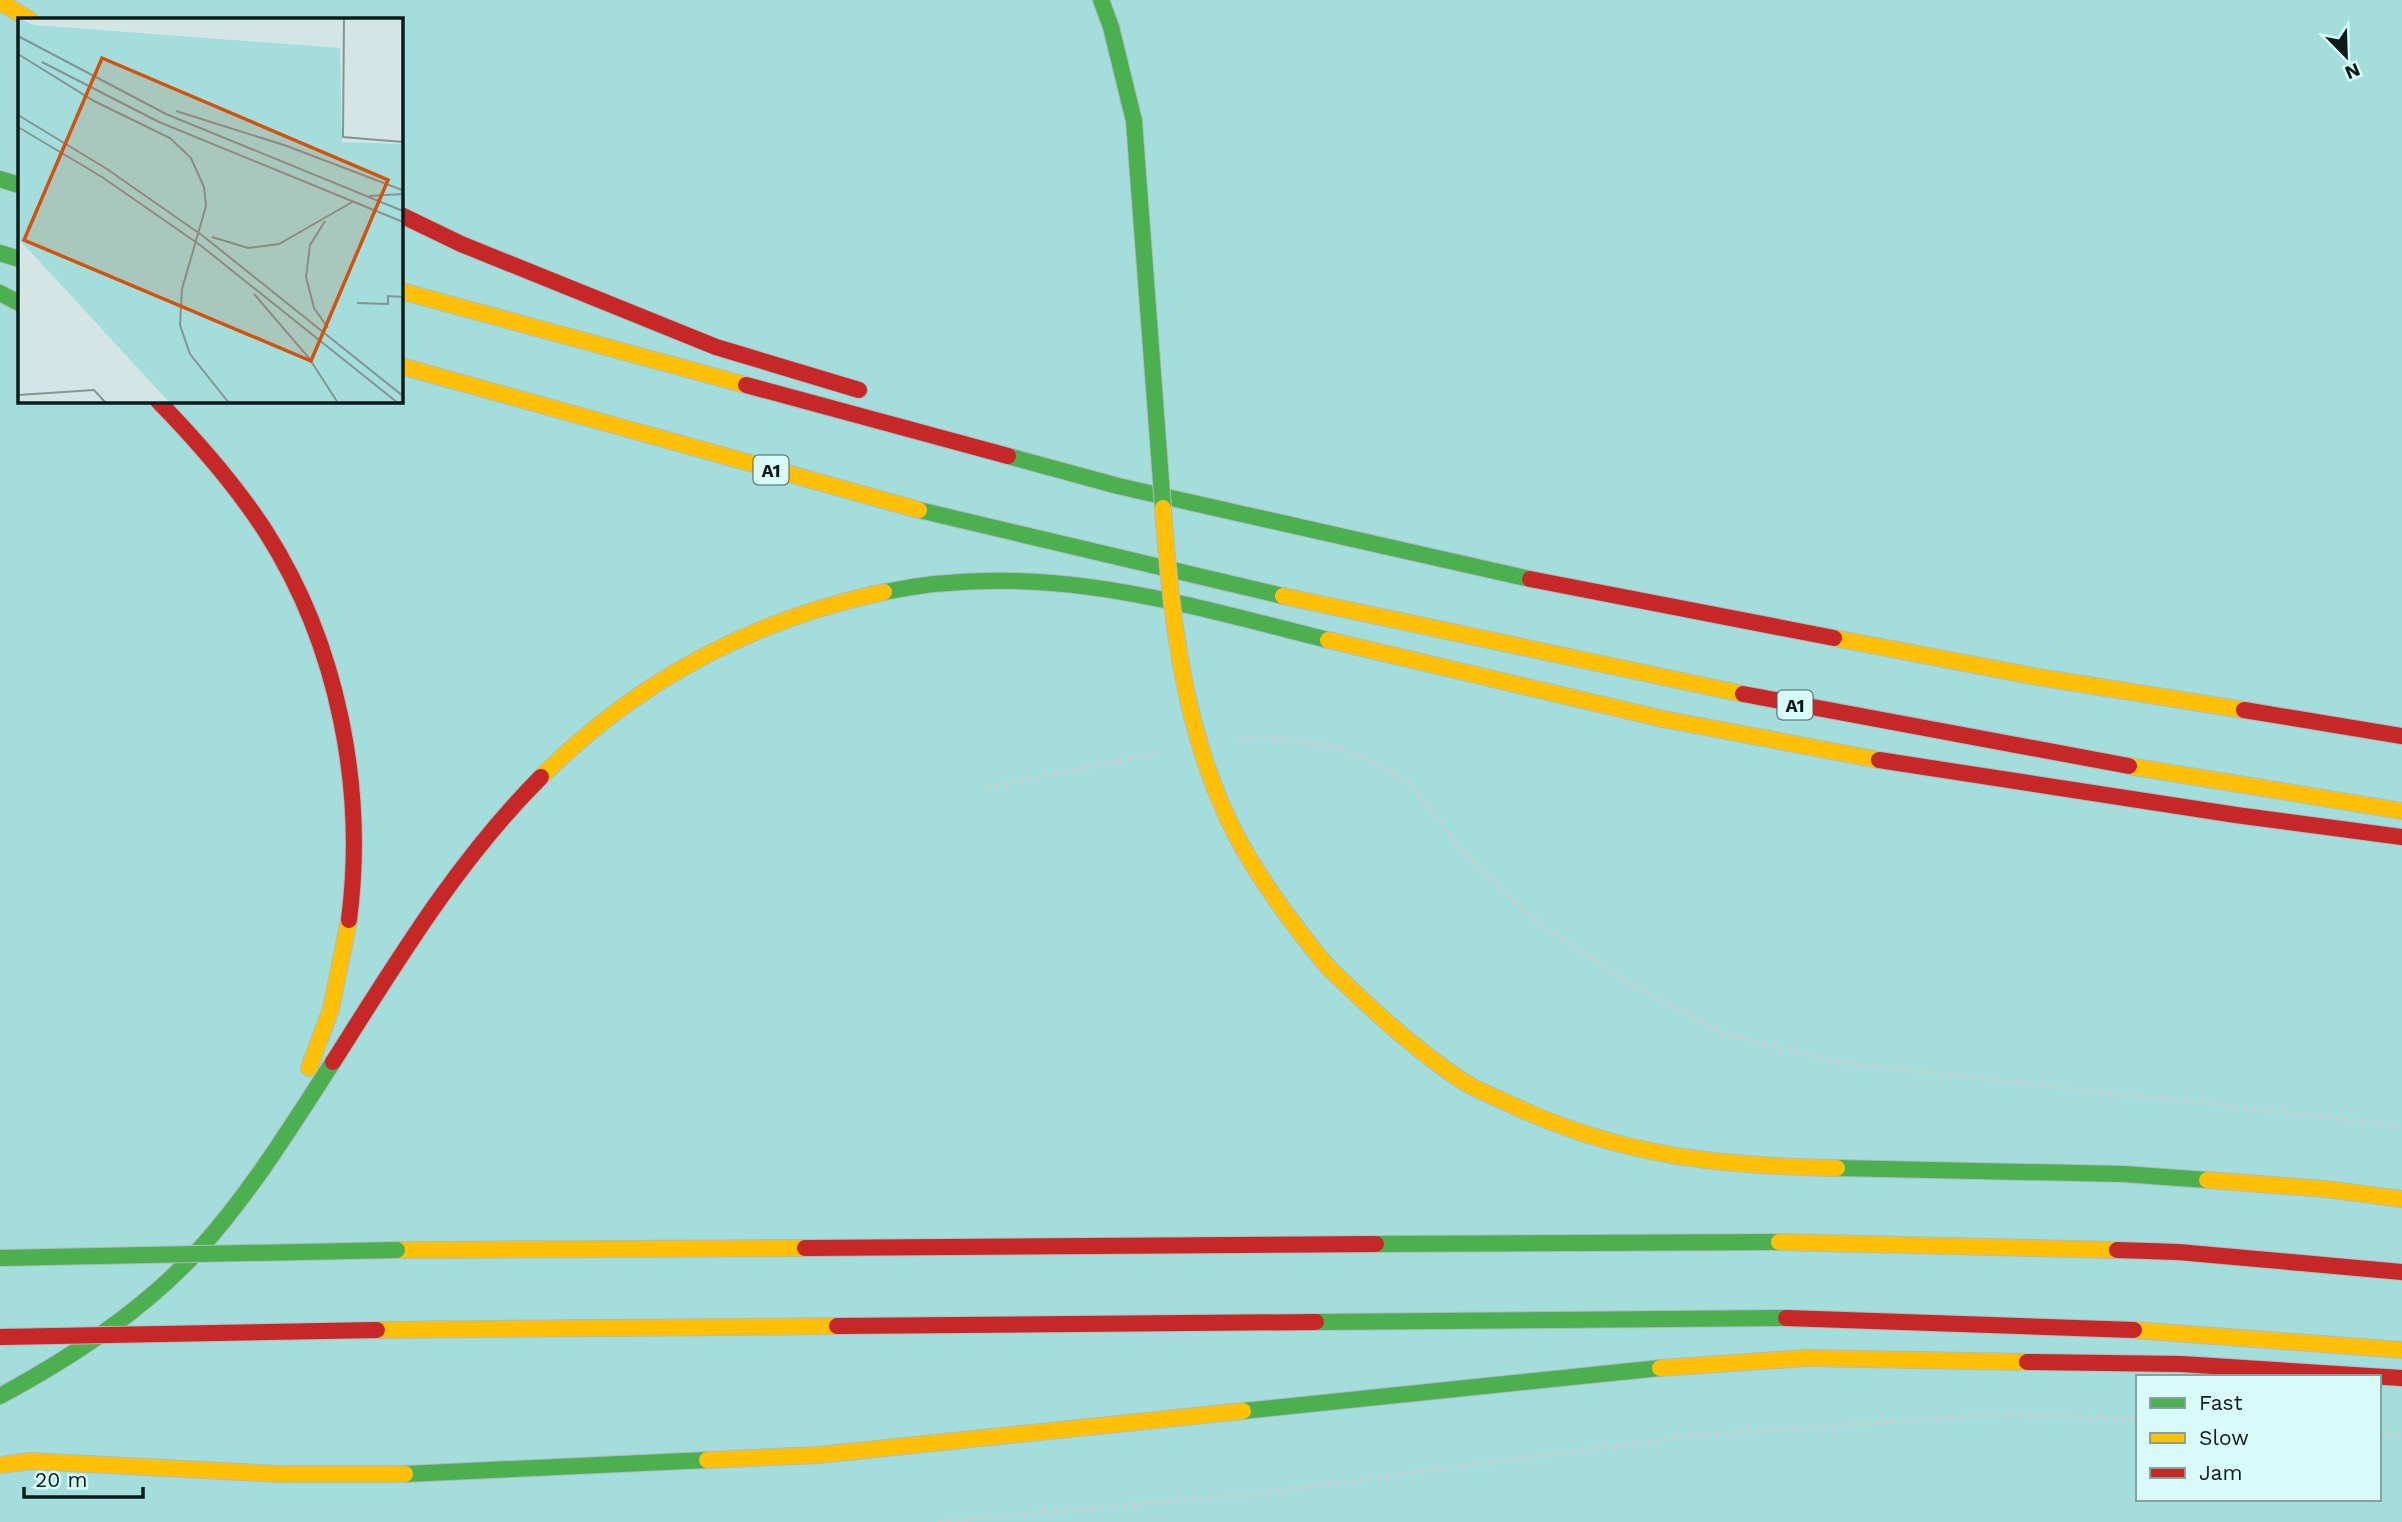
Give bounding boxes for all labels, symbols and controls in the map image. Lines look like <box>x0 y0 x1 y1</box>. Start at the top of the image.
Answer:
inset map <box>18 18 402 402</box>
north arrow <box>2311 21 2381 91</box>
text: N <box>2341 58 2363 85</box>
road number: A1 <box>754 456 788 484</box>
road number: A1 <box>1778 690 1812 720</box>
legend <box>2136 1375 2381 1501</box>
text: Fast <box>2199 1390 2243 1415</box>
text: Slow <box>2199 1425 2249 1450</box>
scale bar <box>24 1456 144 1500</box>
text: Jam <box>2199 1460 2242 1485</box>
text: 20 m <box>35 1467 87 1492</box>

